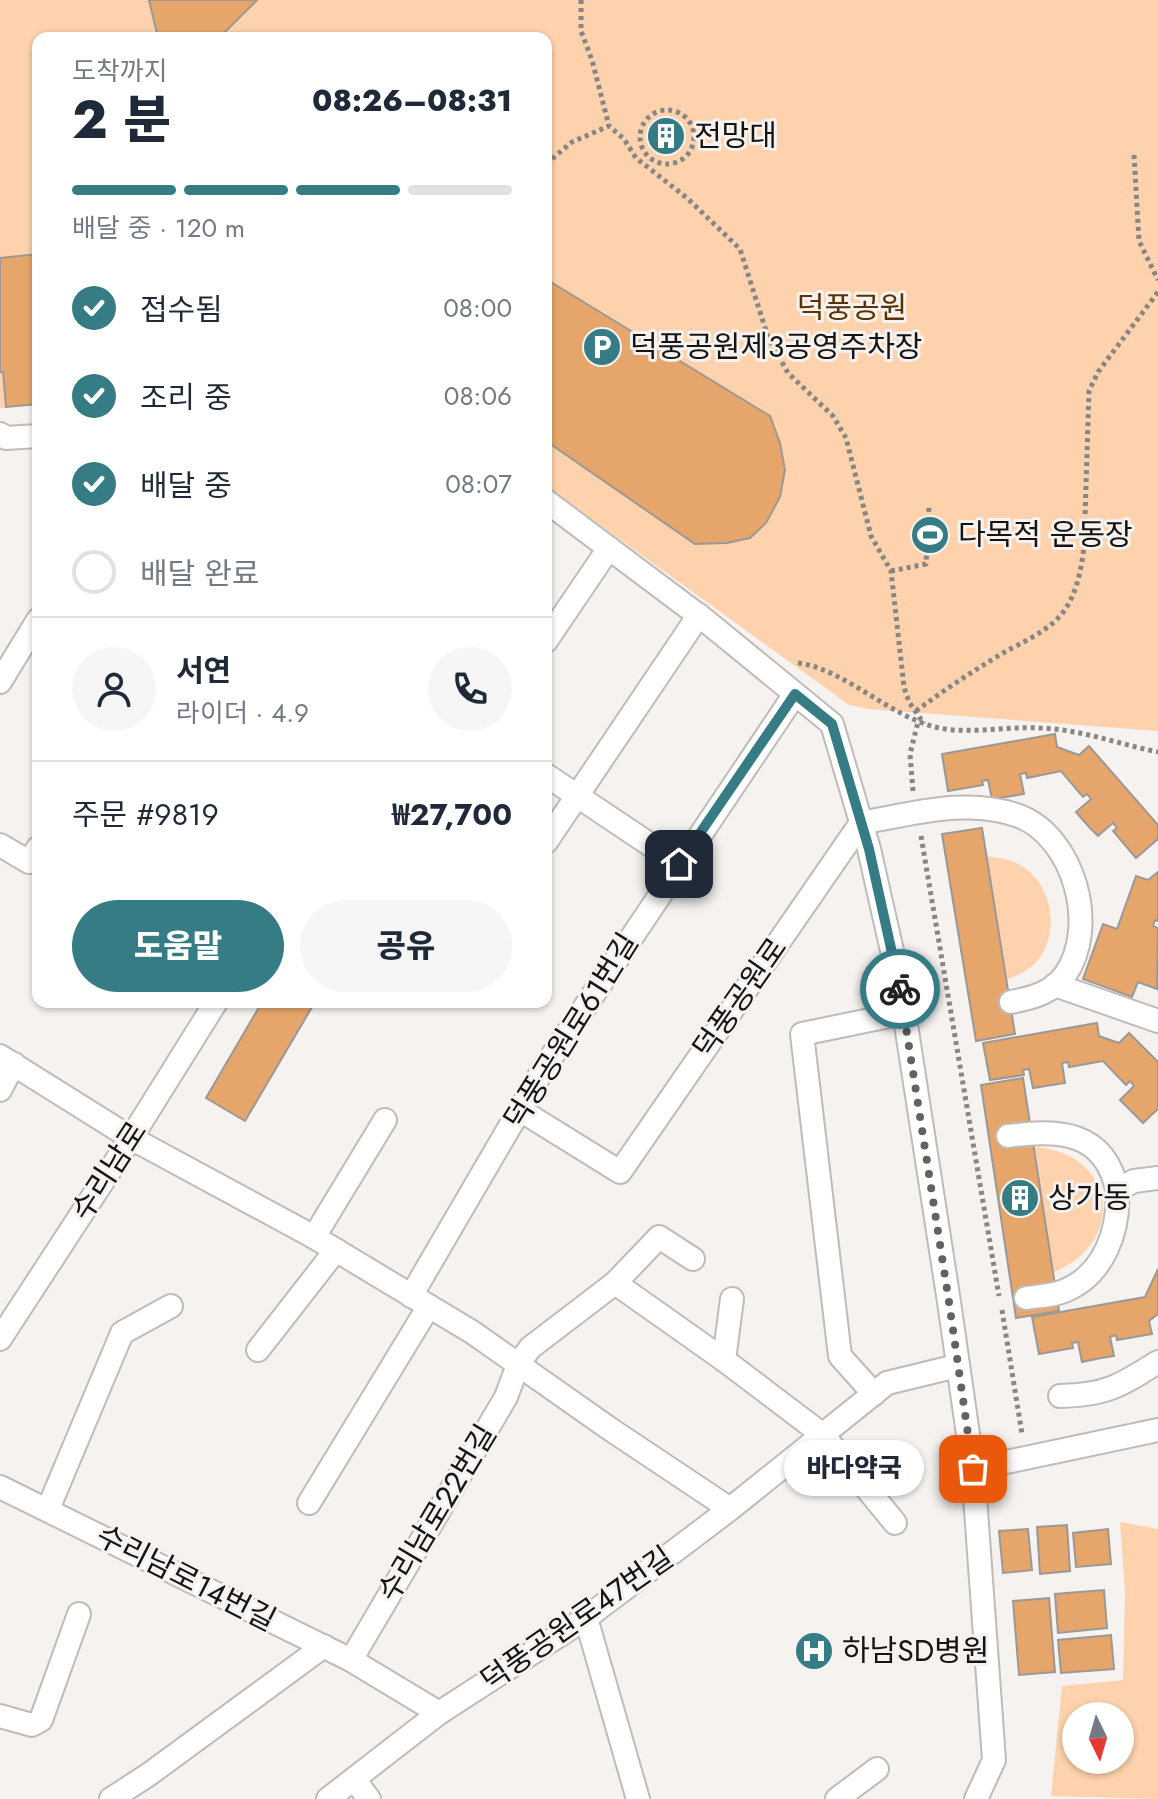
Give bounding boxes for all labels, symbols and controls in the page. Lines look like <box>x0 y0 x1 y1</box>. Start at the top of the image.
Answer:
text: 도착까지 <box>72 52 168 90</box>
text: 08:26–08:31 <box>312 79 512 122</box>
text: 2 분 <box>72 82 171 158</box>
place label: 전망대 <box>694 114 777 157</box>
building icon: 전망대 <box>645 115 687 157</box>
text: 배달 중 · 120 m <box>72 209 245 247</box>
icon: check <box>72 286 116 330</box>
park label: 덕풍공원 <box>797 286 907 329</box>
text: 접수됨 <box>140 288 223 331</box>
text: 08:00 <box>443 289 512 327</box>
place label: 덕풍공원제3공영주차장 <box>630 325 922 368</box>
parking icon: 덕풍공원제3공영주차장 <box>581 326 623 368</box>
icon: check <box>72 374 116 418</box>
text: 조리 중 <box>140 376 232 419</box>
text: 08:06 <box>444 377 512 415</box>
icon: check <box>72 462 116 506</box>
text: 배달 중 <box>140 464 232 507</box>
text: 08:07 <box>445 465 512 503</box>
place label: 다목적 운동장 <box>958 513 1133 556</box>
sports icon: 다목적 운동장 <box>909 514 951 556</box>
text: 배달 완료 <box>140 552 259 595</box>
button: person <box>72 647 156 731</box>
button: phone <box>428 647 512 731</box>
text: 서연 <box>176 649 231 692</box>
text: 라이더 · 4.9 <box>176 694 309 732</box>
text: 주문 #9819 <box>72 793 219 836</box>
text: ₩27,700 <box>392 793 512 836</box>
pin <box>645 830 713 898</box>
icon: home <box>657 842 701 886</box>
button: 도움말 <box>72 900 284 992</box>
button: 공유 <box>300 900 512 992</box>
street label: 덕풍공원로61번길 <box>493 924 648 1137</box>
street label: 덕풍공원로 <box>682 929 797 1067</box>
courier <box>860 949 940 1029</box>
icon: bike <box>878 967 922 1011</box>
street label: 수리남로 <box>60 1113 157 1229</box>
place label: 상가동 <box>1048 1176 1131 1219</box>
building icon: 상가동 <box>999 1177 1041 1219</box>
street label: 수리남로22번길 <box>367 1416 506 1609</box>
pin <box>939 1435 1007 1503</box>
callout: 바다약국 <box>785 1441 925 1497</box>
icon: bag <box>951 1447 995 1491</box>
text: 바다약국 <box>806 1449 902 1487</box>
street label: 수리남로14번길 <box>89 1514 284 1641</box>
street label: 덕풍공원로47번길 <box>472 1536 682 1701</box>
place label: 하남SD병원 <box>842 1629 989 1672</box>
hospital icon: 하남SD병원 <box>793 1630 835 1672</box>
north arrow <box>1062 1702 1134 1774</box>
map controls <box>1062 1702 1134 1774</box>

